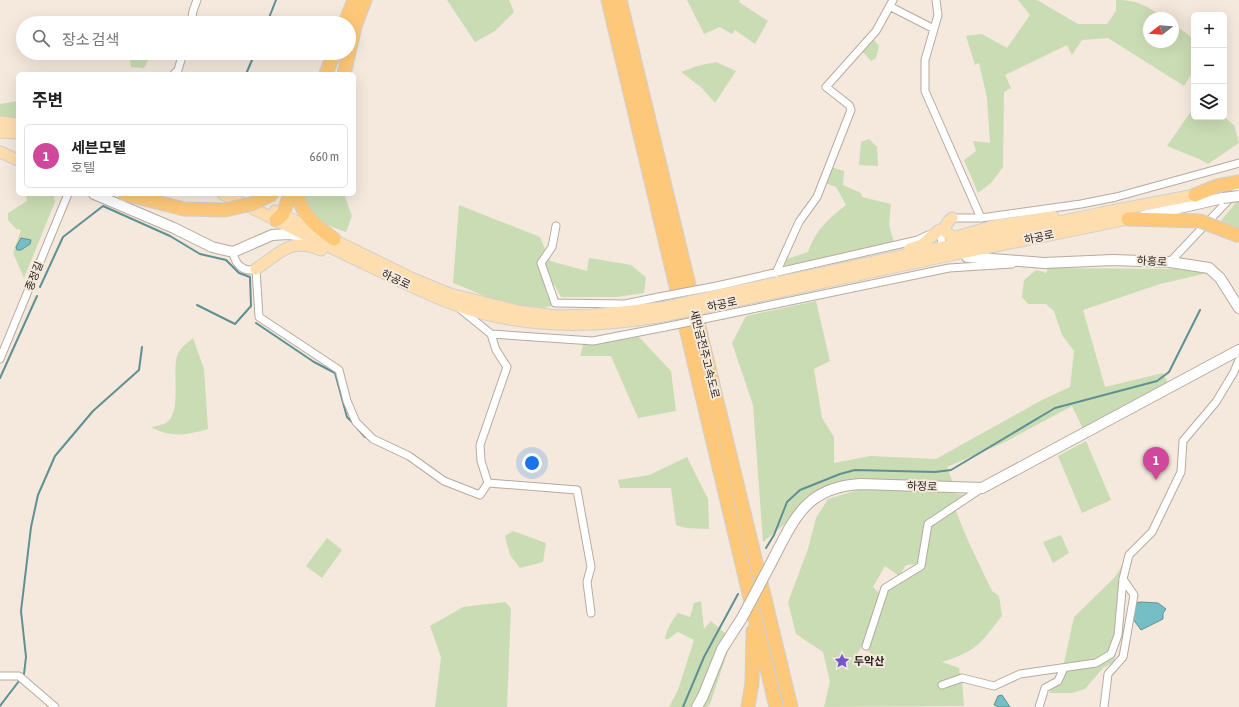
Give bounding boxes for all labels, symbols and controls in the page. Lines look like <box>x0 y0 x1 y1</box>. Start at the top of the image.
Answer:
north arrow <box>1143 12 1179 48</box>
map controls <box>1191 12 1227 120</box>
button: + <box>1191 12 1227 48</box>
search box <box>16 16 356 60</box>
icon: search <box>30 27 52 49</box>
text: 장소 검색 <box>62 31 119 48</box>
button: − <box>1191 48 1227 84</box>
button: layers <box>1191 84 1227 120</box>
text: 주변 <box>32 90 63 110</box>
text: 세븐모텔 <box>71 139 126 156</box>
text: 1 <box>43 149 49 164</box>
text: 660 m <box>310 149 339 164</box>
text: 호텔 <box>71 160 95 175</box>
street label: 하공로 <box>1023 228 1055 246</box>
street label: 하흥로 <box>1137 254 1167 268</box>
street label: 종정길 <box>23 260 45 292</box>
street label: 하공로 <box>380 267 412 291</box>
street label: 하공로 <box>706 295 738 313</box>
street label: 새만금전주고속도로 <box>688 308 722 400</box>
pin: 1 <box>1143 447 1169 480</box>
your location <box>522 453 542 473</box>
street label: 하정로 <box>907 479 937 493</box>
place icon: 두악산 <box>833 652 851 670</box>
place label: 두악산 <box>854 655 884 667</box>

